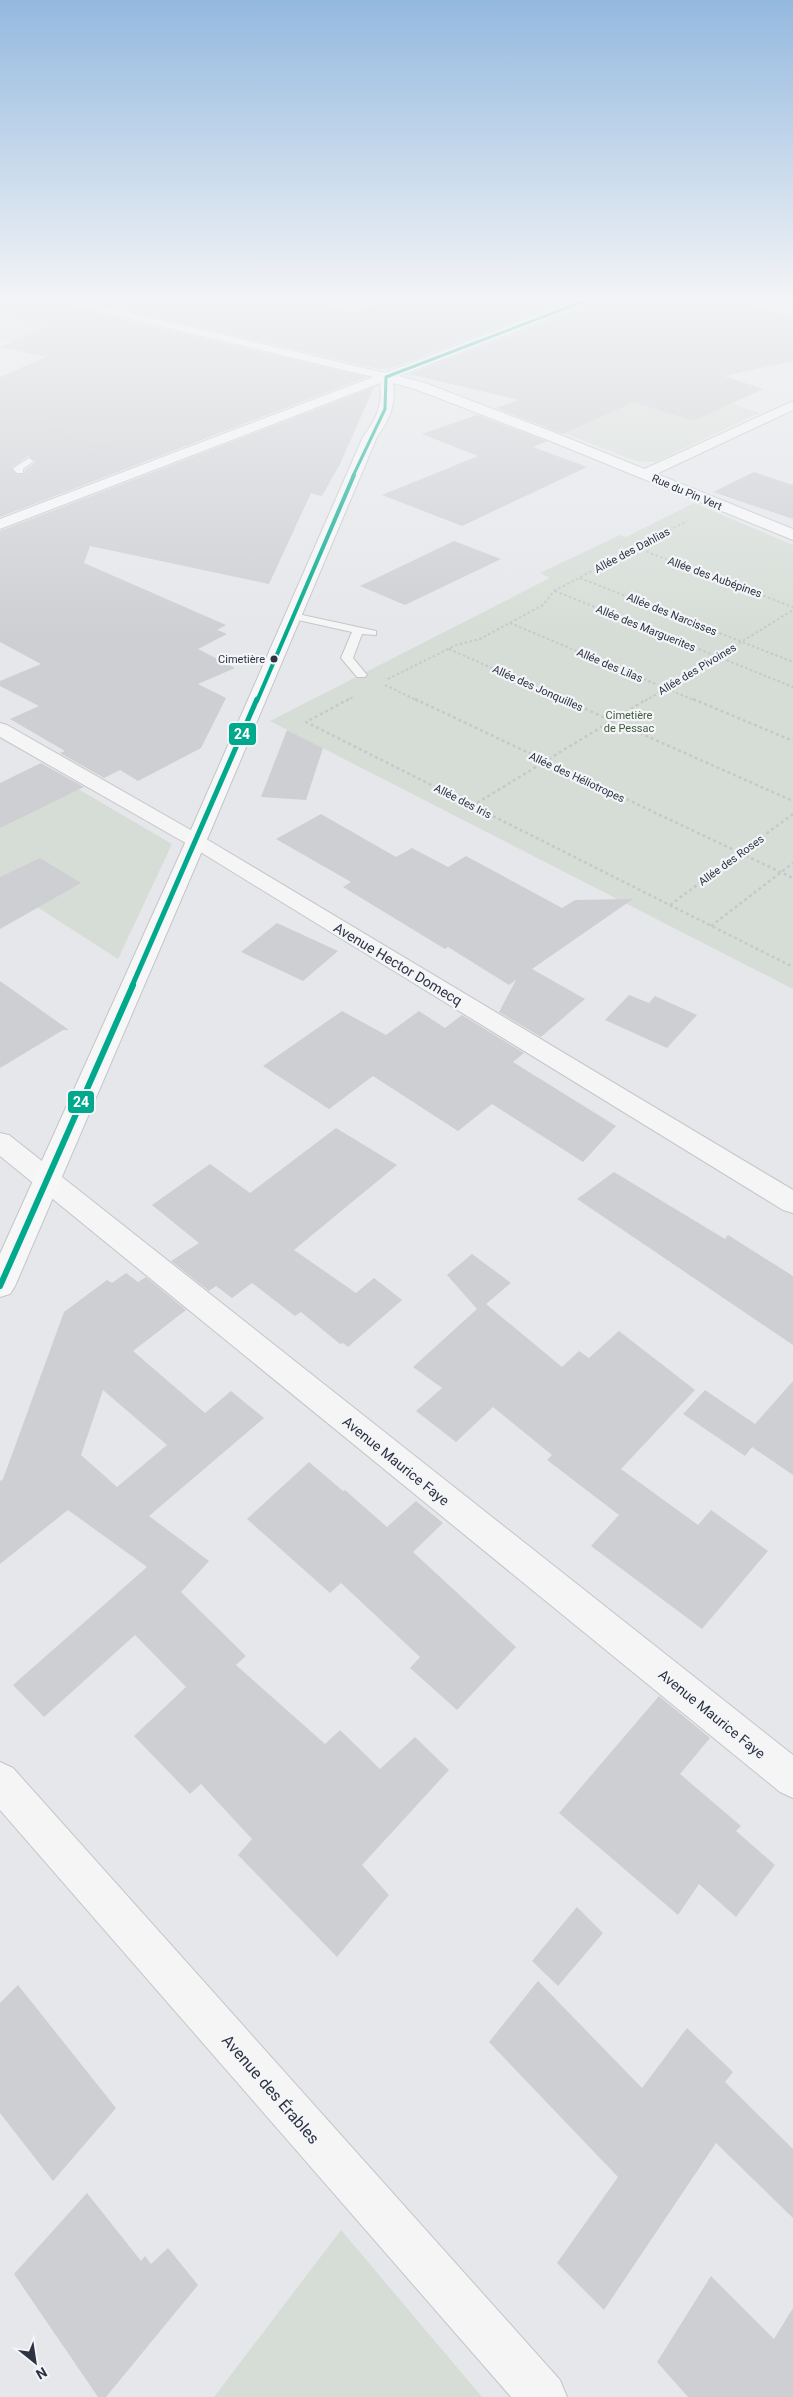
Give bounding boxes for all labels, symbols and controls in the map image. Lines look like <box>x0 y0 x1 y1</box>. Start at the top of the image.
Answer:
street label: Rue du Pin Vert <box>650 472 724 513</box>
street label: Allée des Dahlias <box>592 525 672 576</box>
street label: Allée des Aubépines <box>666 554 764 601</box>
street label: Allée des Narcisses <box>625 590 719 639</box>
street label: Allée des Marguerites <box>594 603 698 654</box>
street label: Allée des Pivoines <box>656 641 739 698</box>
street label: Allée des Lilas <box>575 646 645 685</box>
place label: Cimetière <box>218 653 265 666</box>
marker: Cimetière <box>269 654 279 664</box>
street label: Allée des Jonquilles <box>491 663 585 714</box>
park label: Cimetière de Pessac <box>604 709 655 735</box>
line badge: 24 <box>228 722 257 746</box>
text: 24 <box>234 726 250 742</box>
street label: Allée des Héliotropes <box>527 750 627 805</box>
street label: Allée des Iris <box>432 781 494 822</box>
street label: Allée des Roses <box>696 832 767 888</box>
street label: Avenue Hector Domecq <box>331 919 465 1009</box>
line badge: 24 <box>67 1090 95 1114</box>
text: 24 <box>73 1094 89 1110</box>
street label: Avenue Maurice Faye <box>340 1413 452 1509</box>
street label: Avenue Maurice Faye <box>656 1666 768 1762</box>
street label: Avenue des Érables <box>218 2031 323 2148</box>
north arrow <box>10 2337 60 2387</box>
text: N <box>33 2364 50 2383</box>

